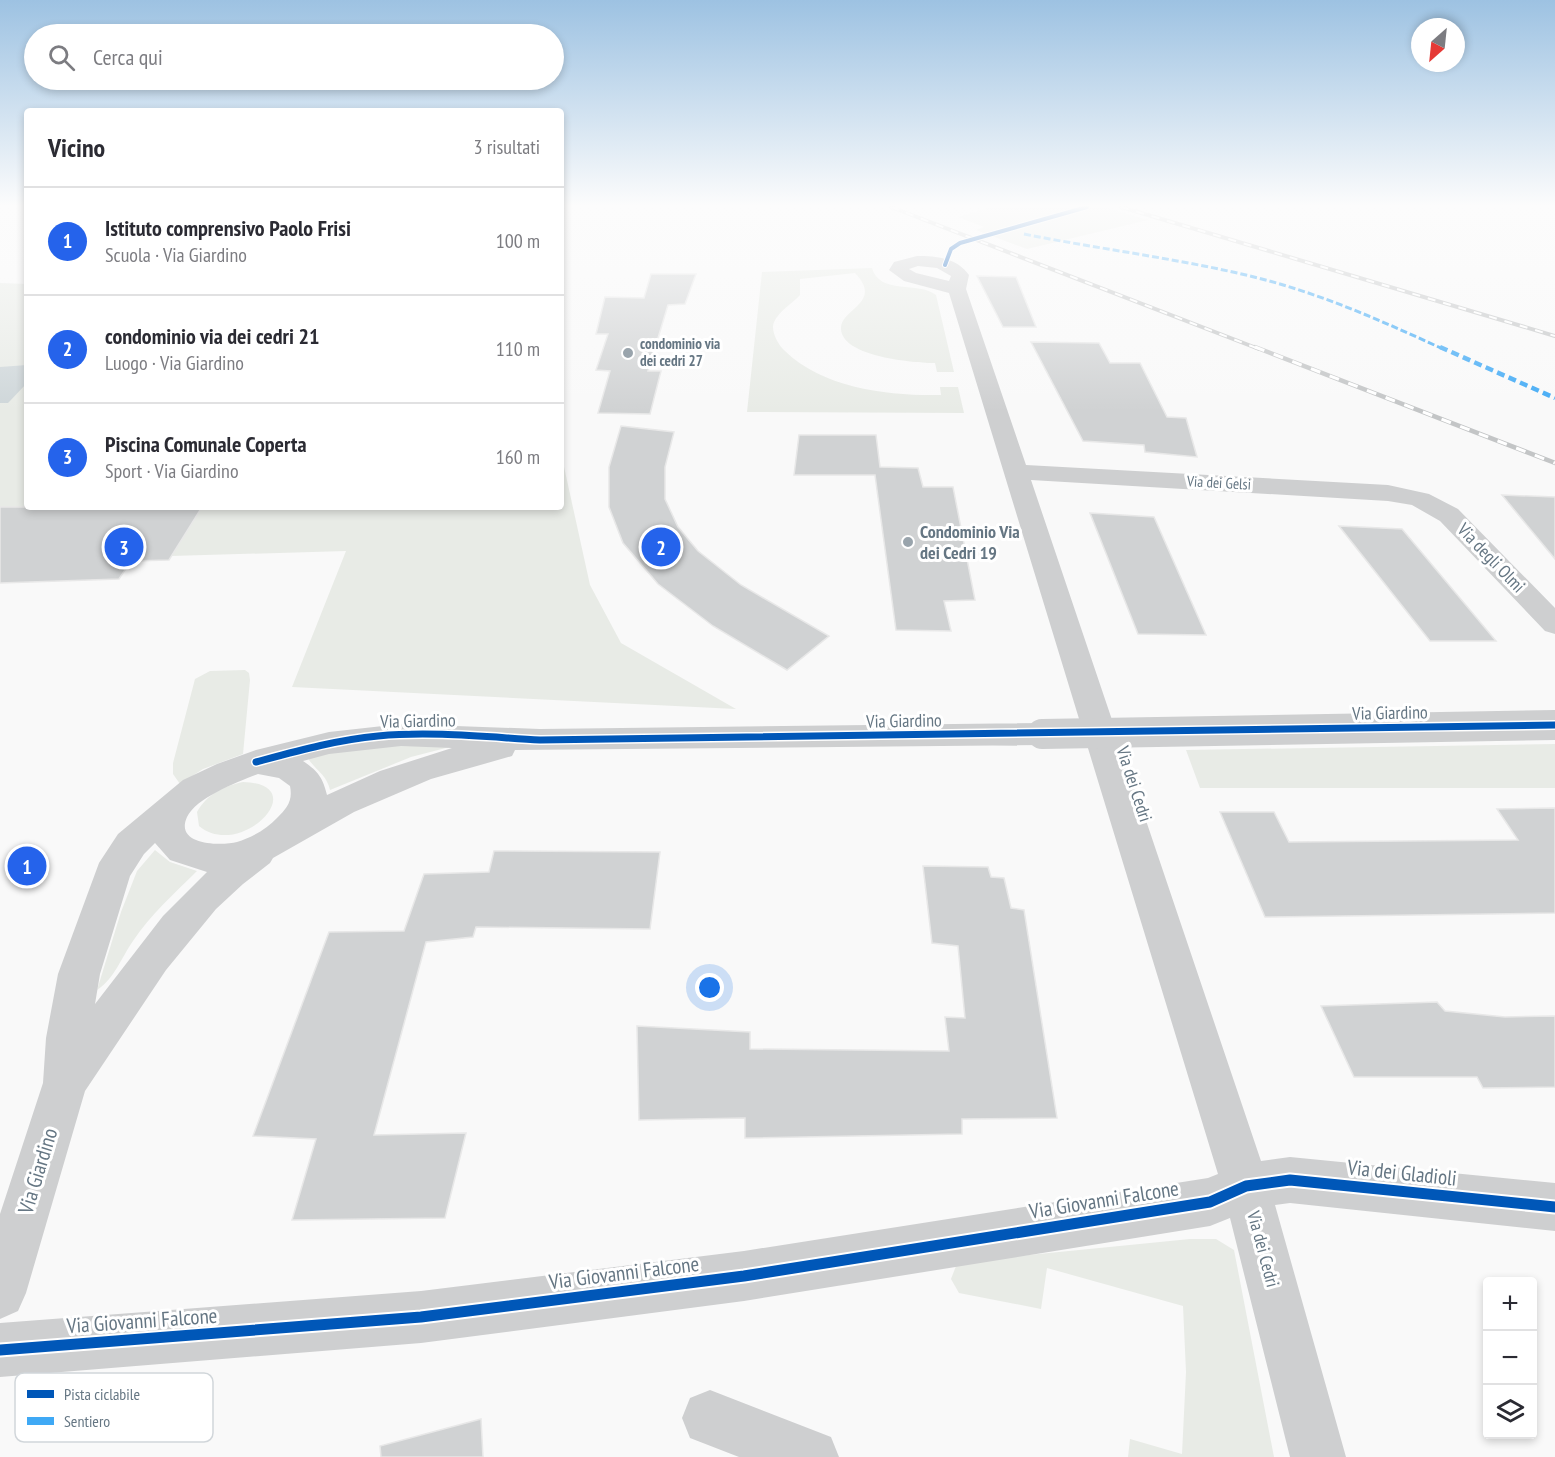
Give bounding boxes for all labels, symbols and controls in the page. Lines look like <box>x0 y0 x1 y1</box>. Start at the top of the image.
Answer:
north arrow <box>1411 18 1465 72</box>
search box <box>24 24 564 90</box>
icon: search <box>45 41 78 74</box>
text: Cerca qui <box>93 43 163 71</box>
text: Vicino <box>48 131 105 164</box>
text: 3 risultati <box>474 134 540 160</box>
text: Istituto comprensivo Paolo Frisi <box>105 214 351 242</box>
text: 1 <box>63 228 72 254</box>
text: 100 m <box>496 228 540 254</box>
text: Scuola · Via Giardino <box>105 242 247 268</box>
text: condominio via dei cedri 21 <box>105 322 319 350</box>
place label: condominio via dei cedri 27 <box>640 334 720 370</box>
text: 2 <box>63 336 72 362</box>
text: 110 m <box>496 336 540 362</box>
marker: condominio via dei cedri 27 <box>621 346 635 360</box>
text: Luogo · Via Giardino <box>105 350 244 376</box>
text: Piscina Comunale Coperta <box>105 430 307 458</box>
text: 3 <box>63 444 72 470</box>
text: 160 m <box>496 444 540 470</box>
text: Sport · Via Giardino <box>105 458 239 484</box>
street label: Via dei Gelsi <box>1186 471 1251 494</box>
street label: Via degli Olmi <box>1452 517 1530 597</box>
place label: Condominio Via dei Cedri 19 <box>920 520 1020 564</box>
pin: 3 <box>104 524 144 570</box>
pin: 2 <box>642 524 680 570</box>
marker: Condominio Via dei Cedri 19 <box>901 535 915 549</box>
street label: Via Giardino <box>1351 700 1428 725</box>
street label: Via Giardino <box>379 708 456 733</box>
street label: Via Giardino <box>865 708 942 733</box>
street label: Via dei Cedri <box>1111 742 1157 824</box>
pin: 1 <box>8 844 46 888</box>
your location <box>695 973 724 1002</box>
street label: Via Giardino <box>11 1125 63 1218</box>
street label: Via dei Gladioli <box>1345 1153 1458 1192</box>
street label: Via Giovanni Falcone <box>1026 1174 1181 1225</box>
street label: Via dei Cedri <box>1242 1207 1285 1290</box>
street label: Via Giovanni Falcone <box>546 1250 700 1295</box>
map controls <box>1483 1277 1537 1439</box>
button: + <box>1483 1277 1537 1331</box>
street label: Via Giovanni Falcone <box>65 1302 218 1339</box>
button: − <box>1483 1331 1537 1385</box>
legend <box>15 1373 213 1442</box>
text: Pista ciclabile <box>64 1384 140 1404</box>
button: layers <box>1483 1385 1537 1439</box>
text: Sentiero <box>64 1411 110 1431</box>

